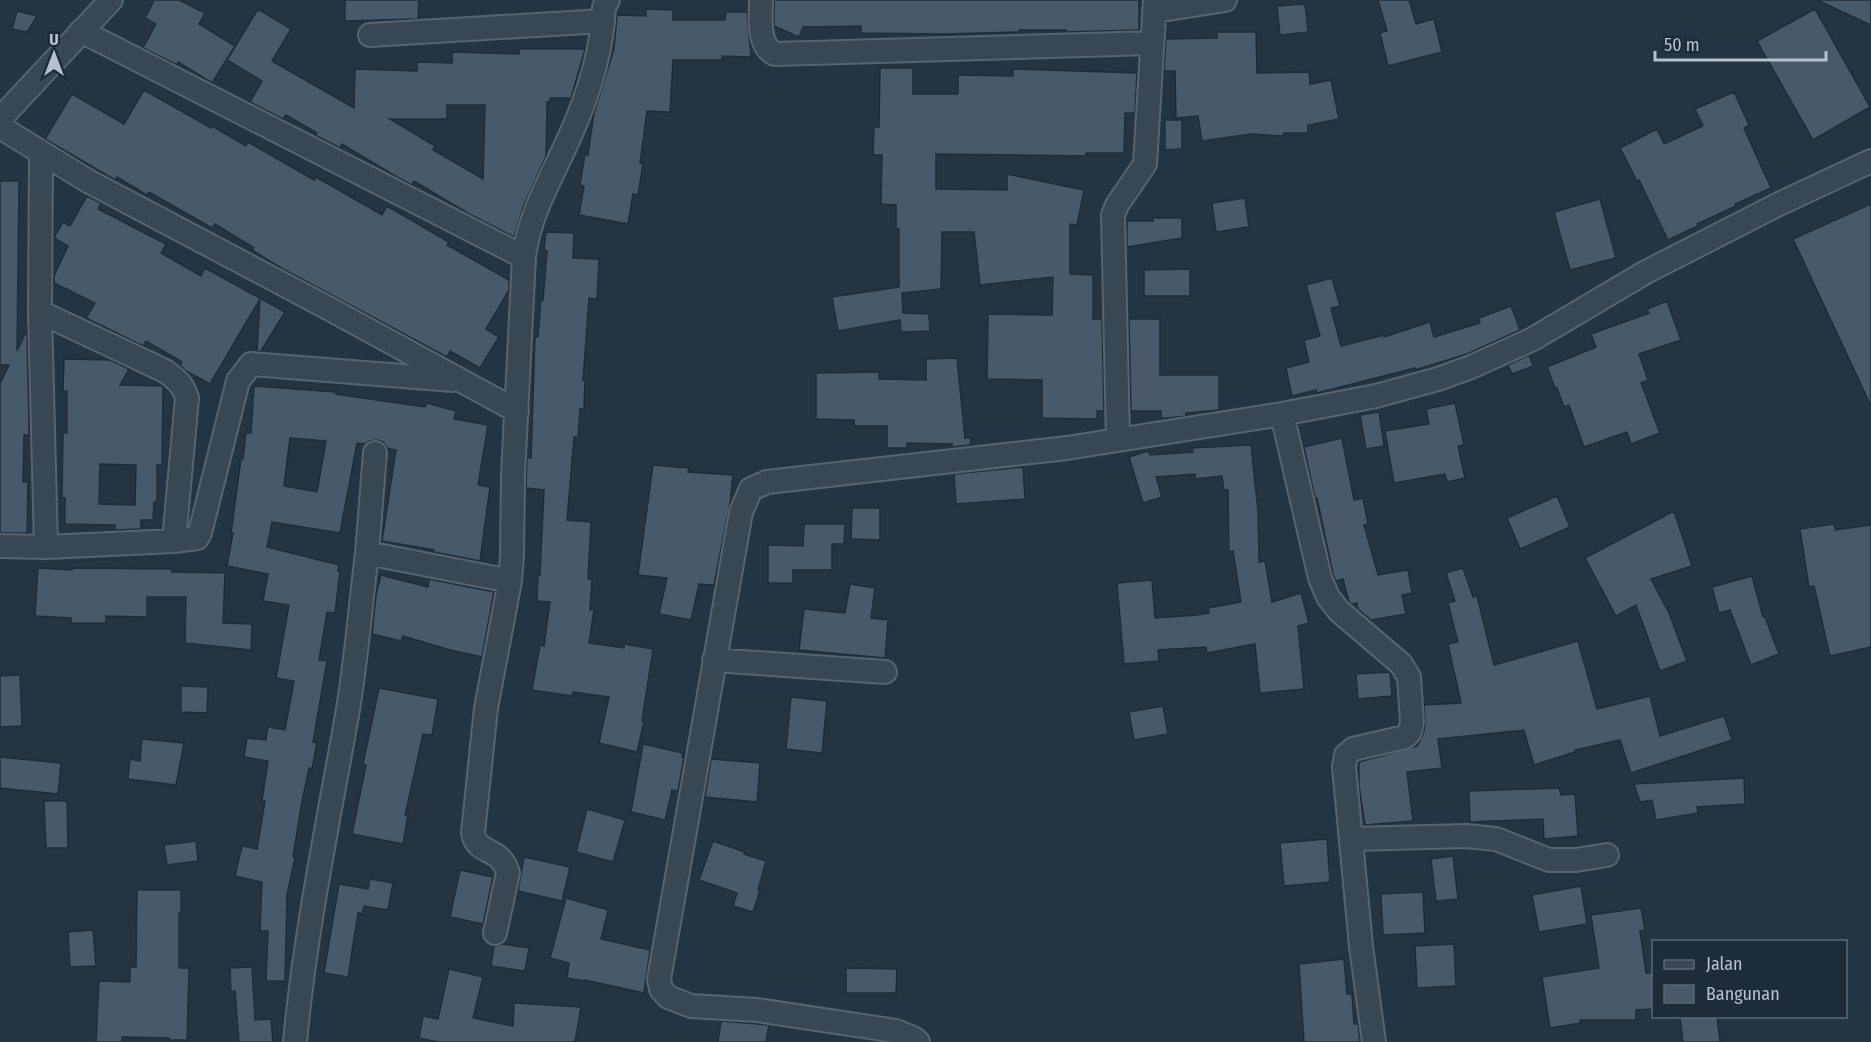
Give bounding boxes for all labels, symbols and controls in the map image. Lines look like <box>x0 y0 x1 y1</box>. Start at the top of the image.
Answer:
north arrow <box>24 24 84 84</box>
scale bar <box>1655 24 1826 62</box>
text: U <box>49 30 59 49</box>
text: 50 m <box>1664 34 1700 56</box>
legend <box>1652 940 1847 1018</box>
text: Jalan <box>1706 953 1743 975</box>
text: Bangunan <box>1706 983 1780 1005</box>

